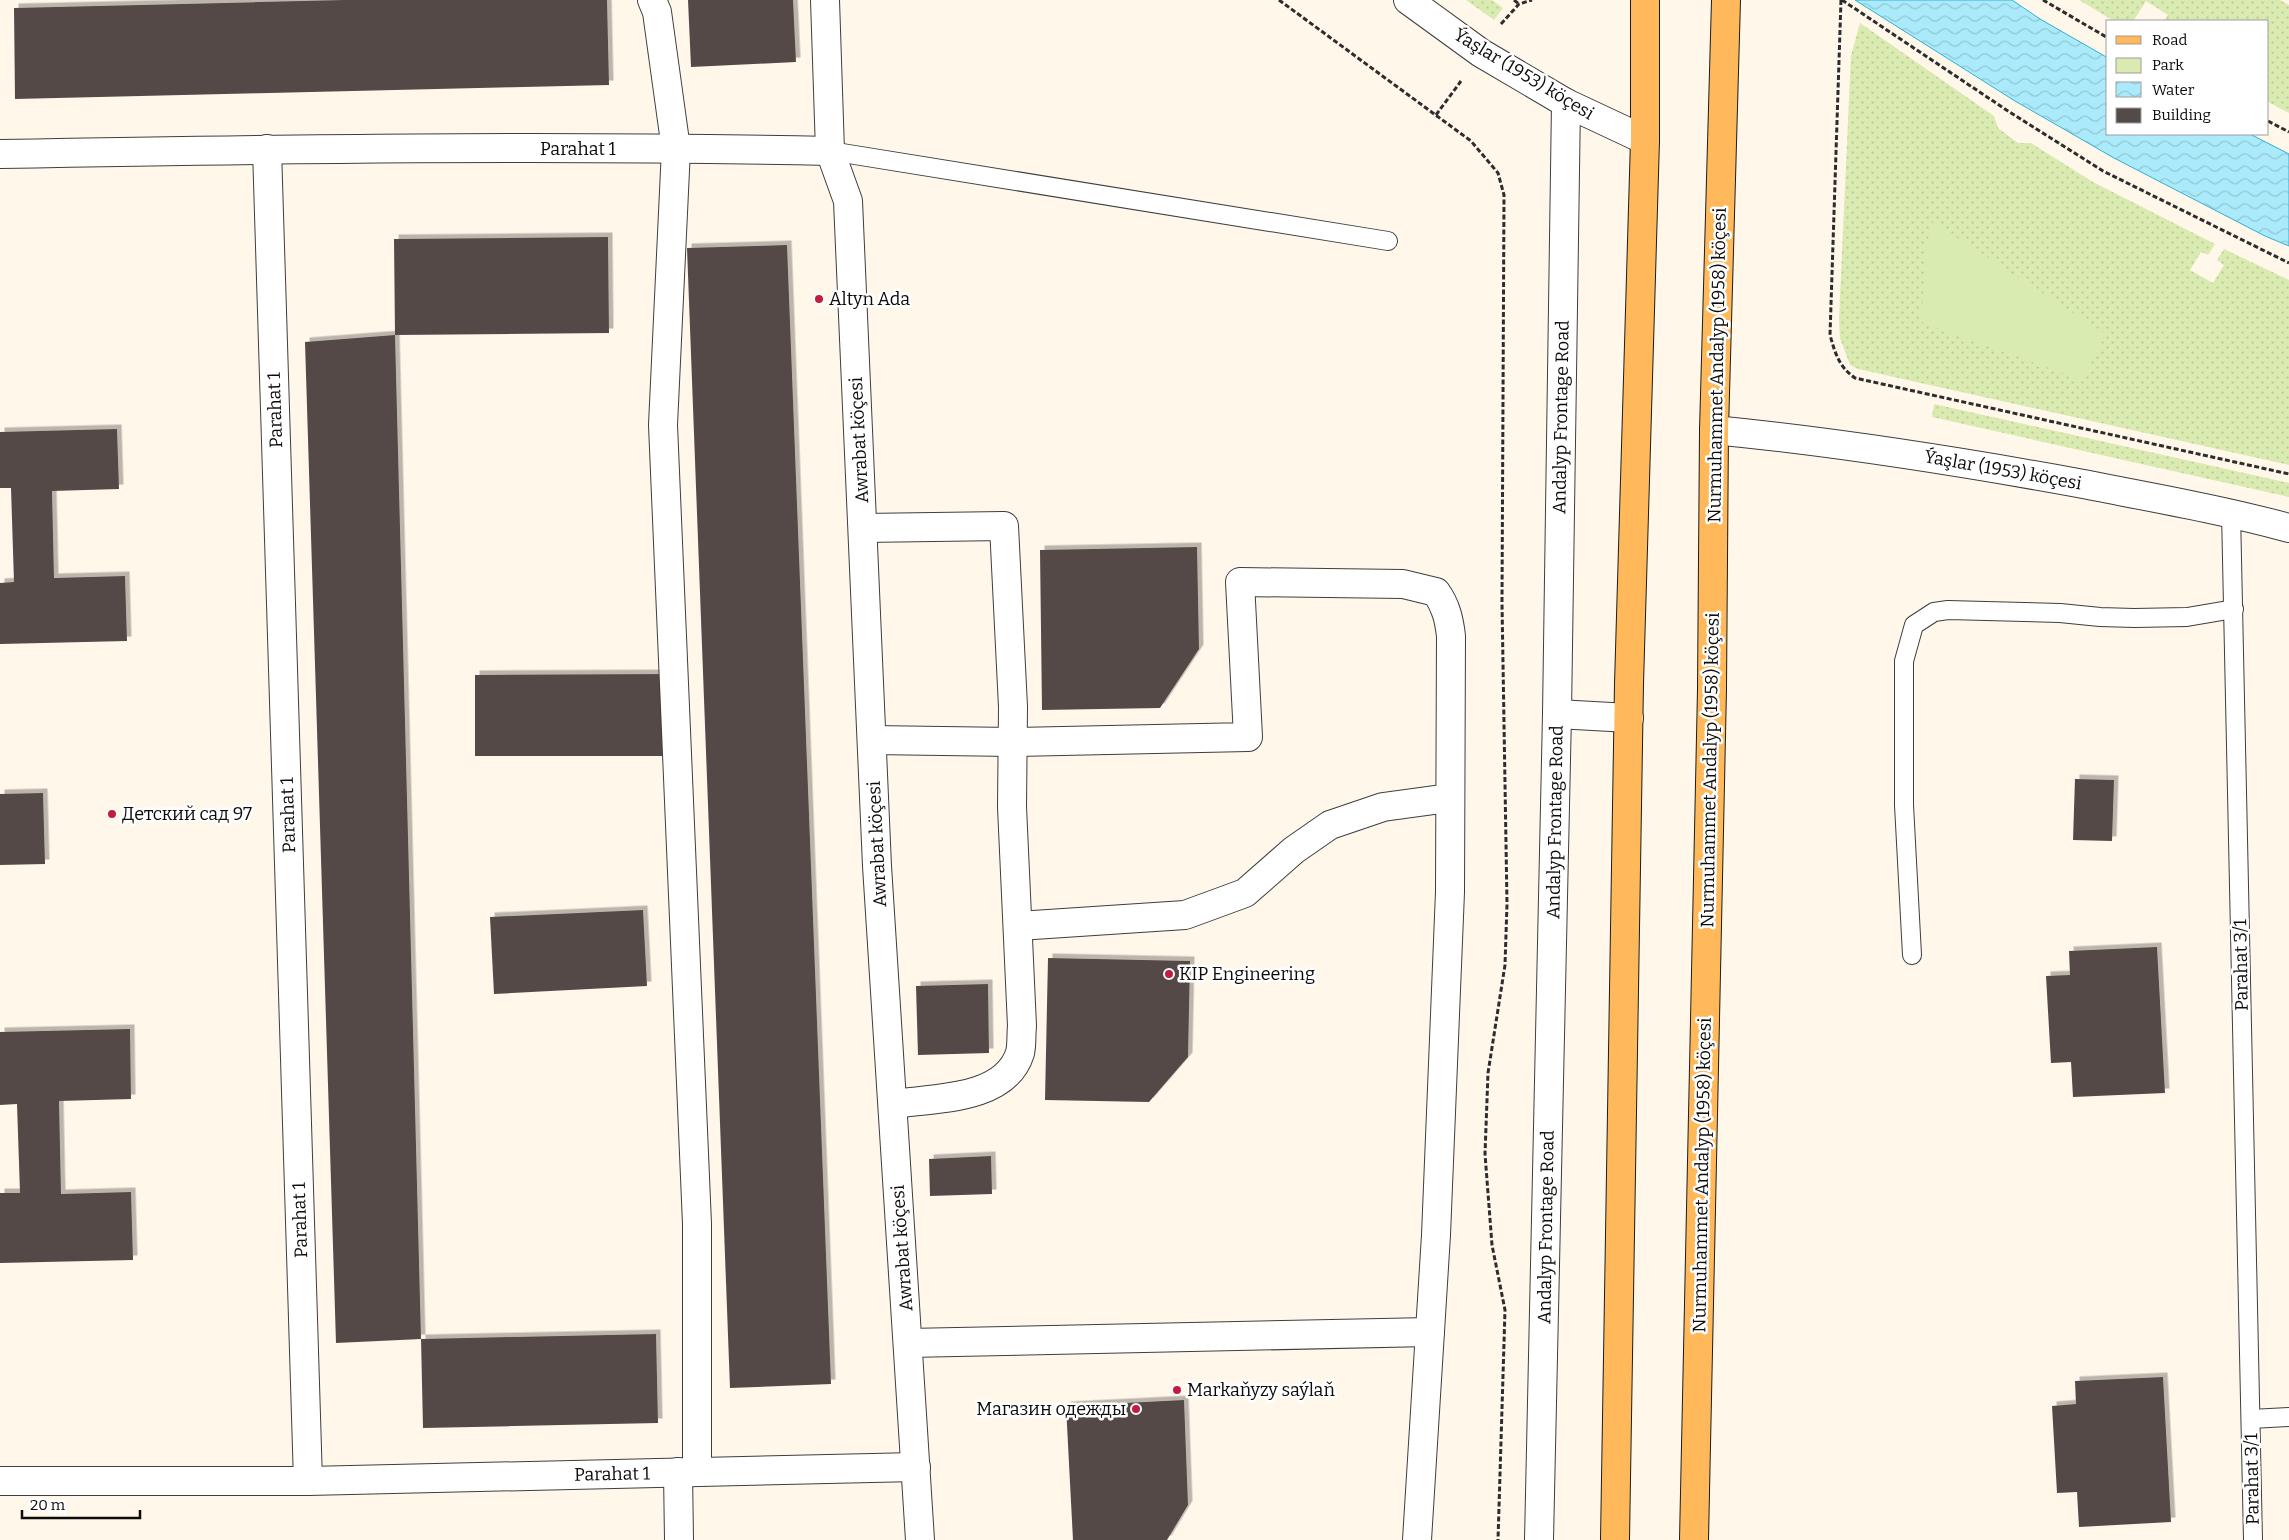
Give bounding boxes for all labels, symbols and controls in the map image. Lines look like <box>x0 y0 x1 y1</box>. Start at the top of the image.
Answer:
legend <box>2106 20 2269 135</box>
street label: Ýaşlar (1953) köçesi <box>1450 23 1599 125</box>
text: Road <box>2152 31 2187 49</box>
text: Park <box>2152 56 2184 74</box>
text: Water <box>2152 81 2195 99</box>
text: Building <box>2152 106 2211 124</box>
street label: Parahat 1 <box>540 138 617 160</box>
street label: Nurmuhammet Andalyp (1958) köçesi <box>1703 207 1731 523</box>
place label: Altyn Ada <box>829 288 910 310</box>
marker: Altyn Ada <box>813 293 825 305</box>
street label: Andalyp Frontage Road <box>1548 320 1574 514</box>
street label: Parahat 1 <box>263 371 287 448</box>
street label: Awrabat köçesi <box>845 376 873 504</box>
street label: Ýaşlar (1953) köçesi <box>1923 444 2084 495</box>
street label: Nurmuhammet Andalyp (1958) köçesi <box>1696 612 1724 928</box>
street label: Andalyp Frontage Road <box>1542 725 1568 919</box>
street label: Parahat 1 <box>276 776 300 853</box>
street label: Awrabat köçesi <box>863 780 891 908</box>
place label: Детский сад 97 <box>122 803 252 825</box>
marker: Детский сад 97 <box>106 808 118 820</box>
street label: Parahat 3/1 <box>2229 918 2253 1011</box>
place label: KIP Engineering <box>1179 963 1315 985</box>
marker: KIP Engineering <box>1163 968 1175 980</box>
street label: Nurmuhammet Andalyp (1958) köçesi <box>1688 1017 1716 1333</box>
street label: Andalyp Frontage Road <box>1533 1130 1559 1324</box>
street label: Parahat 1 <box>288 1181 312 1258</box>
street label: Awrabat köçesi <box>887 1184 917 1312</box>
place label: Markaňyzy saýlaň <box>1187 1379 1335 1401</box>
marker: Markaňyzy saýlaň <box>1171 1384 1183 1396</box>
place label: Магазин одежды <box>976 1398 1126 1420</box>
marker: Магазин одежды <box>1130 1403 1142 1415</box>
street label: Parahat 3/1 <box>2240 1432 2264 1525</box>
street label: Parahat 1 <box>574 1462 651 1486</box>
scale bar <box>22 1488 140 1520</box>
text: 20 m <box>30 1496 66 1514</box>

